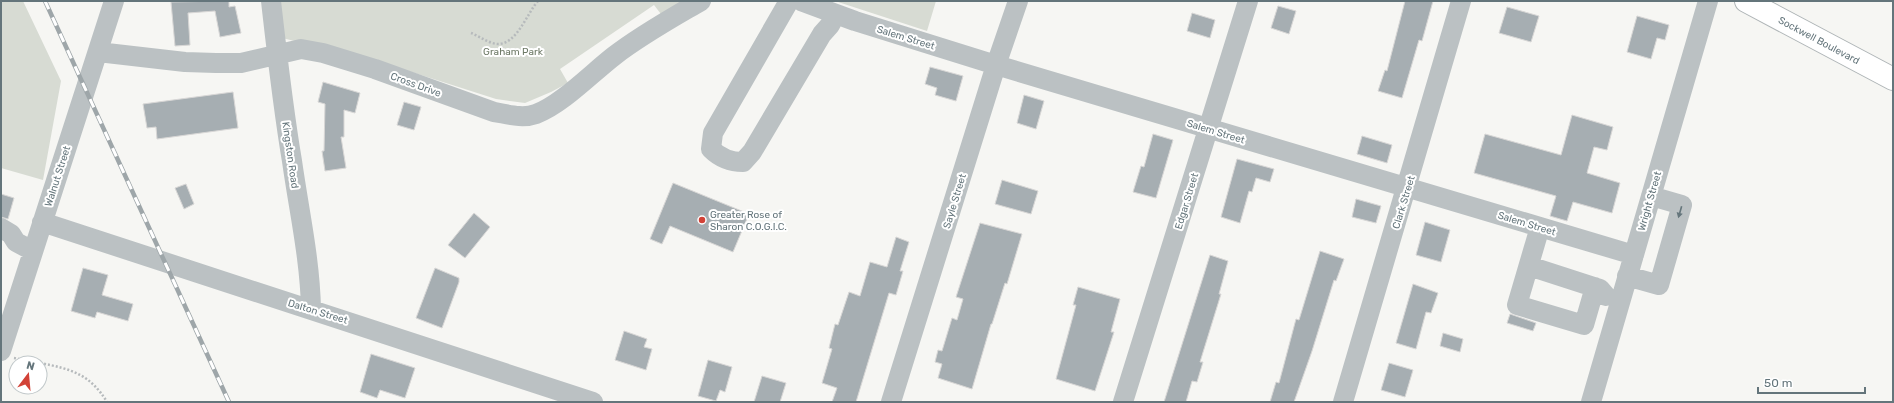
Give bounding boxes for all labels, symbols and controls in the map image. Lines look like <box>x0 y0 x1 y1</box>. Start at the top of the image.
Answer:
street label: Sockwell Boulevard <box>1776 14 1862 67</box>
street label: Salem Street <box>875 23 936 52</box>
park label: Graham Park <box>483 46 544 58</box>
street label: Cross Drive <box>389 70 443 100</box>
street label: Salem Street <box>1185 117 1246 146</box>
street label: Kingston Road <box>279 121 301 189</box>
street label: Walnut Street <box>42 144 73 208</box>
street label: Wright Street <box>1636 170 1664 232</box>
street label: Sayle Street <box>941 172 969 230</box>
street label: Edgar Street <box>1173 172 1201 231</box>
street label: Clark Street <box>1390 174 1418 230</box>
one-way arrow <box>1677 206 1683 218</box>
place label: Greater Rose of Sharon C.O.G.I.C. <box>710 209 787 233</box>
street label: Salem Street <box>1496 209 1557 238</box>
marker: Greater Rose of Sharon C.O.G.I.C. <box>697 215 707 225</box>
street label: Dalton Street <box>286 297 349 327</box>
north arrow <box>8 355 48 395</box>
text: N <box>25 359 36 373</box>
scale bar <box>1758 369 1865 395</box>
text: 50 m <box>1764 376 1792 390</box>

